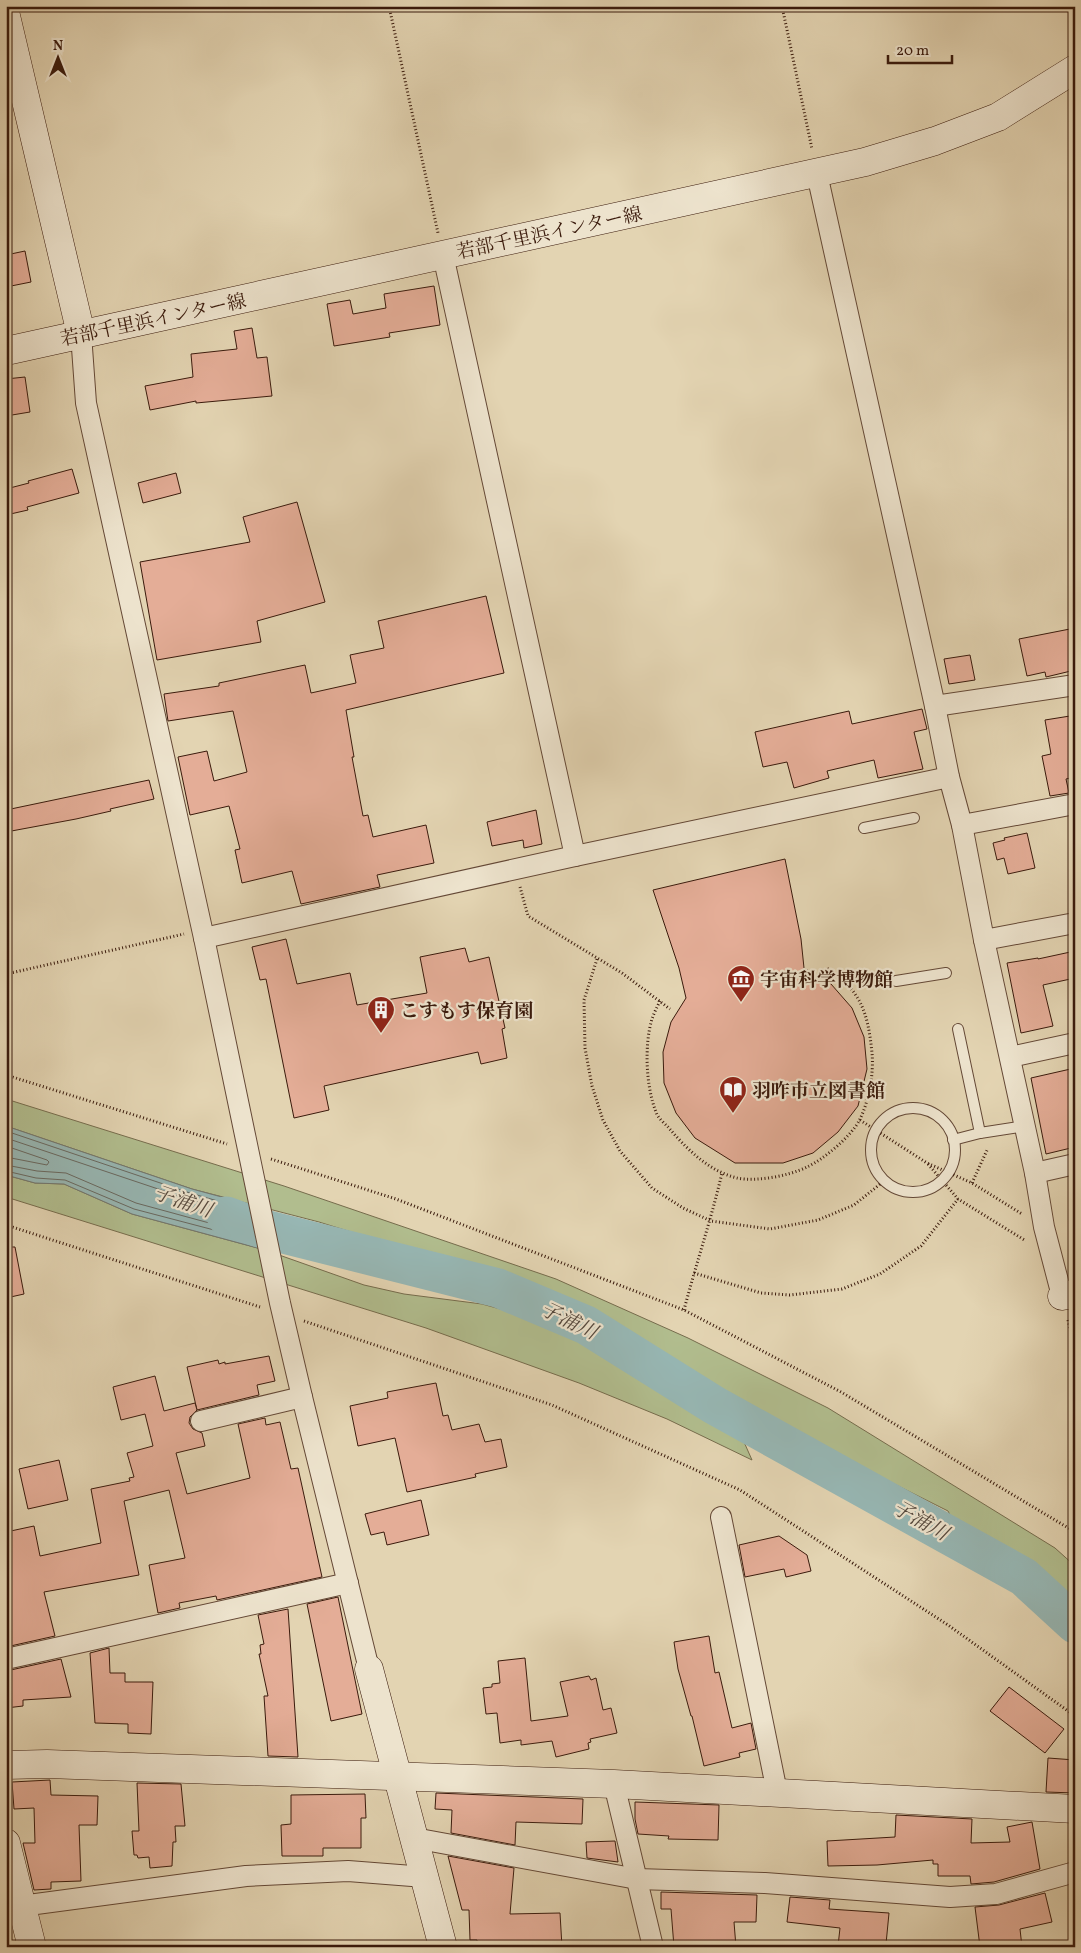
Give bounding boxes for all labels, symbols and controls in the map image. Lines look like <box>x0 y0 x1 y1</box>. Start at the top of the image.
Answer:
north arrow <box>32 32 82 82</box>
scale bar <box>888 32 952 64</box>
text: N <box>53 37 63 56</box>
text: 20 m <box>896 41 929 62</box>
street label: 若部千里浜インター線 <box>454 202 645 266</box>
street label: 若部千里浜インター線 <box>58 289 249 353</box>
museum icon: 宇宙科学博物館 <box>726 964 756 1003</box>
place label: 宇宙科学博物館 <box>760 968 893 994</box>
building icon: こすもす保育園 <box>366 995 396 1034</box>
place label: こすもす保育園 <box>400 999 533 1025</box>
library icon: 羽咋市立図書館 <box>718 1075 748 1114</box>
place label: 羽咋市立図書館 <box>752 1079 885 1105</box>
water label: 子浦川 <box>149 1180 217 1227</box>
water label: 子浦川 <box>535 1296 603 1348</box>
water label: 子浦川 <box>887 1495 955 1550</box>

